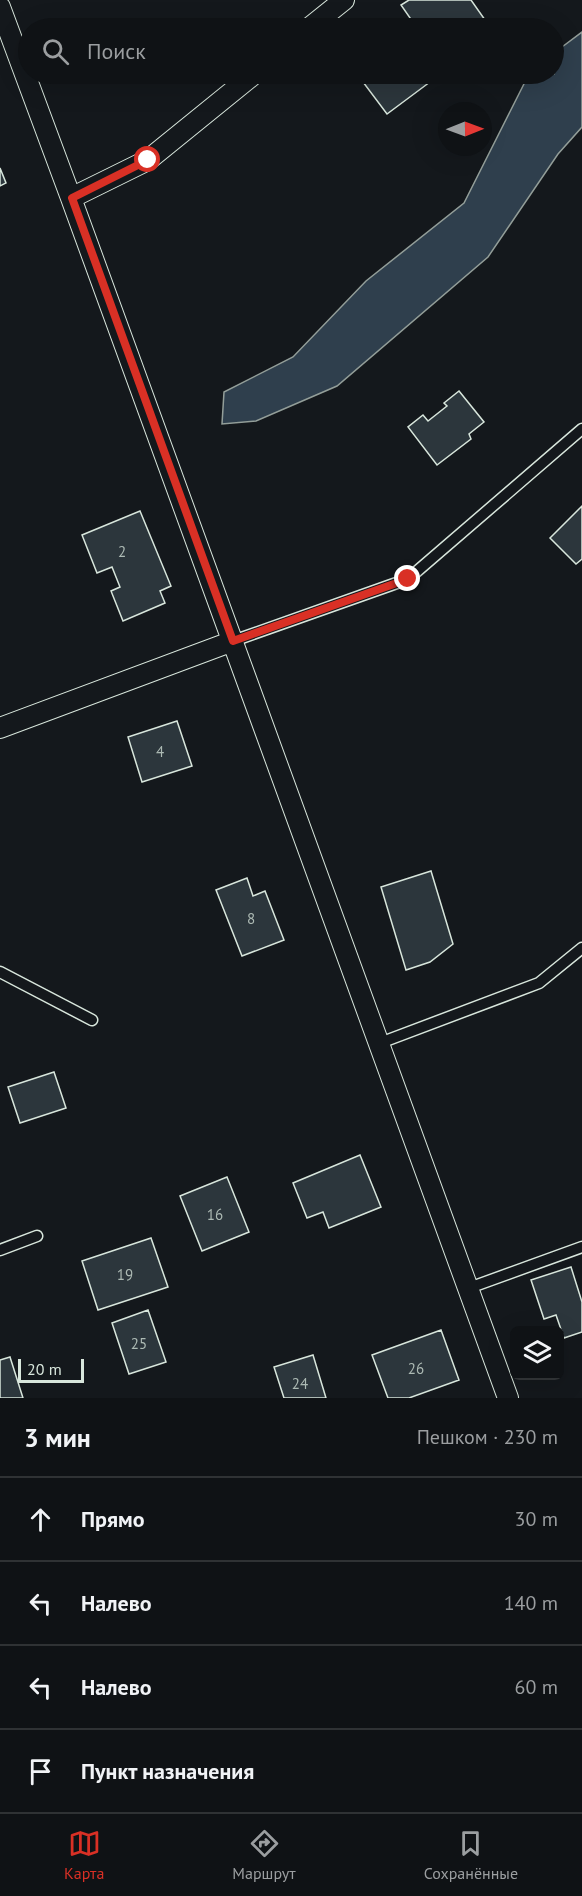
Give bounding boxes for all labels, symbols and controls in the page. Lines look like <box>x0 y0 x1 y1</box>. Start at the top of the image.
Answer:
search box <box>18 18 564 84</box>
icon: search <box>39 35 72 68</box>
text: Поиск <box>87 37 146 65</box>
north arrow <box>438 102 492 156</box>
route start <box>134 146 160 172</box>
house number: 2 <box>118 542 126 561</box>
route end <box>394 565 420 591</box>
house number: 4 <box>156 742 164 761</box>
house number: 8 <box>247 909 255 928</box>
house number: 16 <box>207 1205 223 1224</box>
house number: 19 <box>117 1265 133 1284</box>
map controls <box>510 1326 564 1380</box>
button: layers <box>510 1326 564 1380</box>
house number: 25 <box>131 1334 147 1353</box>
scale bar <box>18 1356 84 1384</box>
text: 20 m <box>27 1359 62 1379</box>
house number: 26 <box>408 1359 424 1378</box>
house number: 24 <box>292 1374 308 1393</box>
text: 3 мин <box>24 1421 91 1454</box>
text: Пешком · 230 m <box>417 1424 558 1450</box>
icon: ahead <box>24 1503 57 1536</box>
text: Прямо <box>81 1505 144 1533</box>
text: 30 m <box>515 1506 558 1532</box>
icon: left <box>24 1587 57 1620</box>
text: Налево <box>81 1589 152 1617</box>
text: 140 m <box>504 1590 558 1616</box>
icon: left <box>24 1671 57 1704</box>
text: Налево <box>81 1673 152 1701</box>
text: 60 m <box>515 1674 558 1700</box>
icon: arrive <box>24 1755 57 1788</box>
text: Пункт назначения <box>81 1757 254 1785</box>
tab: Карта <box>64 1827 104 1883</box>
tab: Маршрут <box>232 1827 296 1883</box>
tab: Сохранённые <box>424 1827 518 1883</box>

